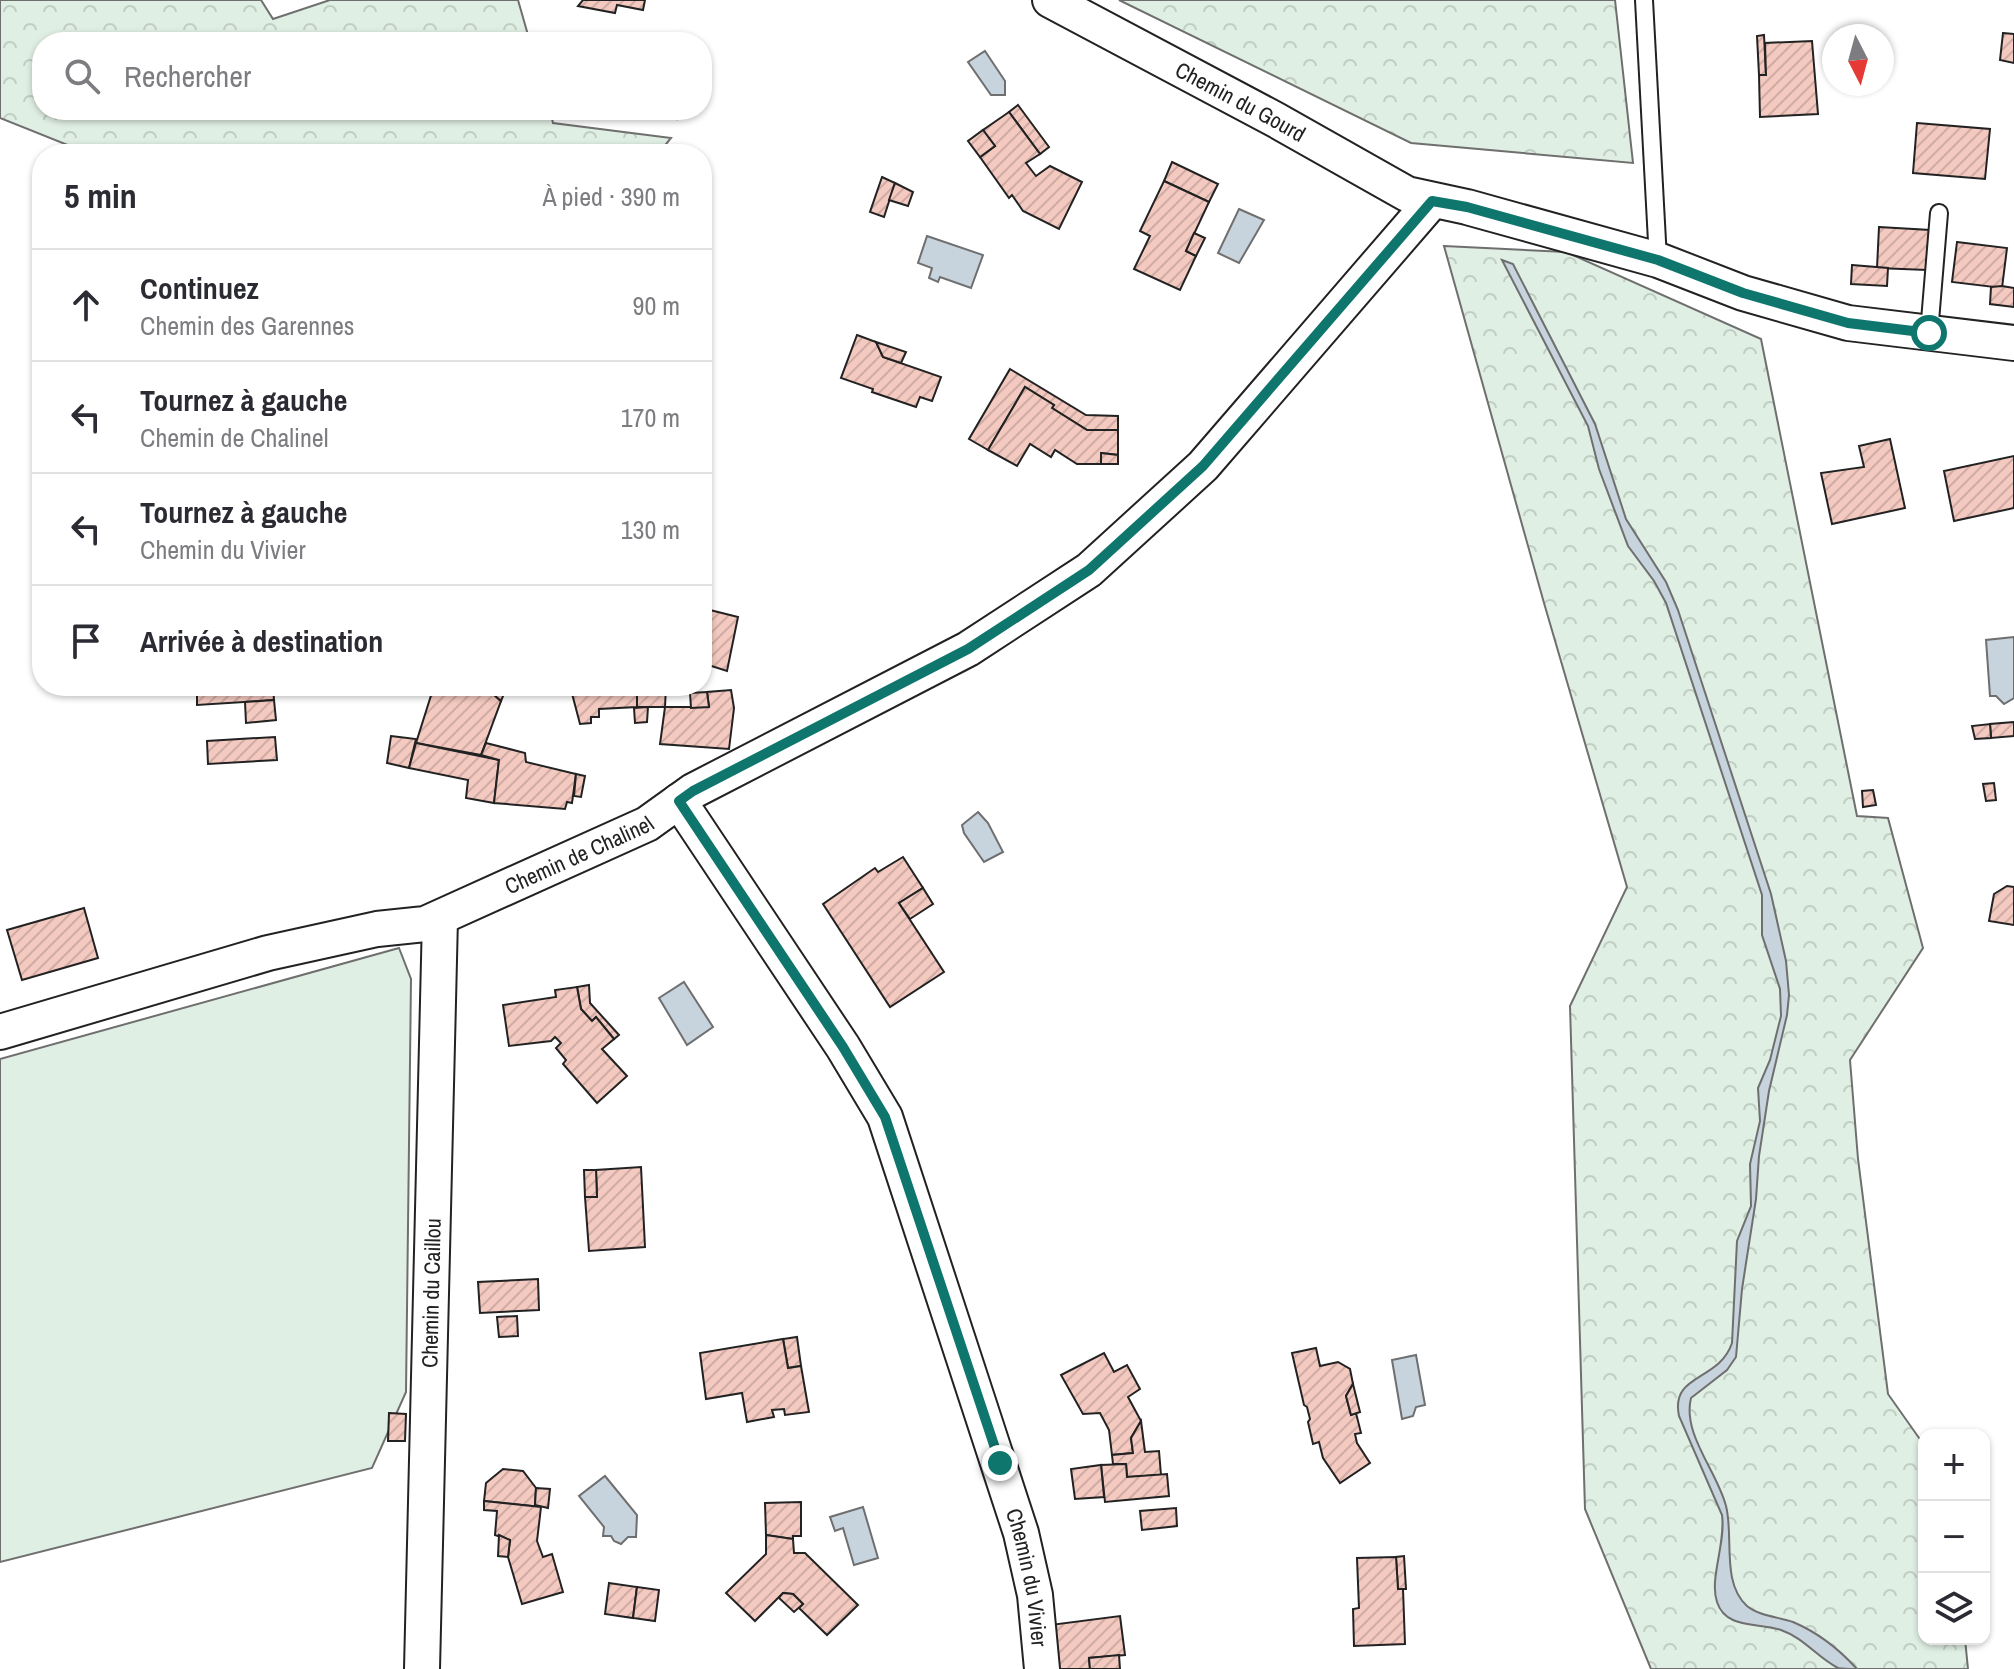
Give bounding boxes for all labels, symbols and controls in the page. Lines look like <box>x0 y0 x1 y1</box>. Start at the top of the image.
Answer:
north arrow <box>1822 24 1894 96</box>
search box <box>32 32 712 120</box>
icon: search <box>60 54 104 98</box>
street label: Chemin du Gourd <box>1170 54 1311 149</box>
text: Rechercher <box>124 56 251 96</box>
text: 5 min <box>64 173 137 219</box>
text: À pied · 390 m <box>542 179 680 214</box>
text: Continuez <box>140 268 259 308</box>
icon: ahead <box>64 283 108 327</box>
text: 90 m <box>633 288 680 323</box>
text: Chemin des Garennes <box>140 308 355 343</box>
route start <box>1911 315 1947 351</box>
text: Tournez à gauche <box>140 380 347 420</box>
icon: left <box>64 395 108 439</box>
text: 170 m <box>621 400 680 435</box>
text: Chemin de Chalinel <box>140 420 328 455</box>
text: Tournez à gauche <box>140 492 347 532</box>
icon: left <box>64 507 108 551</box>
text: 130 m <box>621 512 680 547</box>
text: Chemin du Vivier <box>140 532 306 567</box>
icon: arrive <box>64 619 108 663</box>
text: Arrivée à destination <box>140 621 383 661</box>
street label: Chemin de Chalinel <box>500 809 660 901</box>
street label: Chemin du Caillou <box>414 1218 448 1368</box>
map controls <box>1918 1429 1990 1645</box>
button: + <box>1918 1429 1990 1501</box>
route end <box>982 1445 1018 1481</box>
button: − <box>1918 1501 1990 1573</box>
street label: Chemin du Vivier <box>999 1504 1055 1648</box>
button: layers <box>1918 1573 1990 1645</box>

